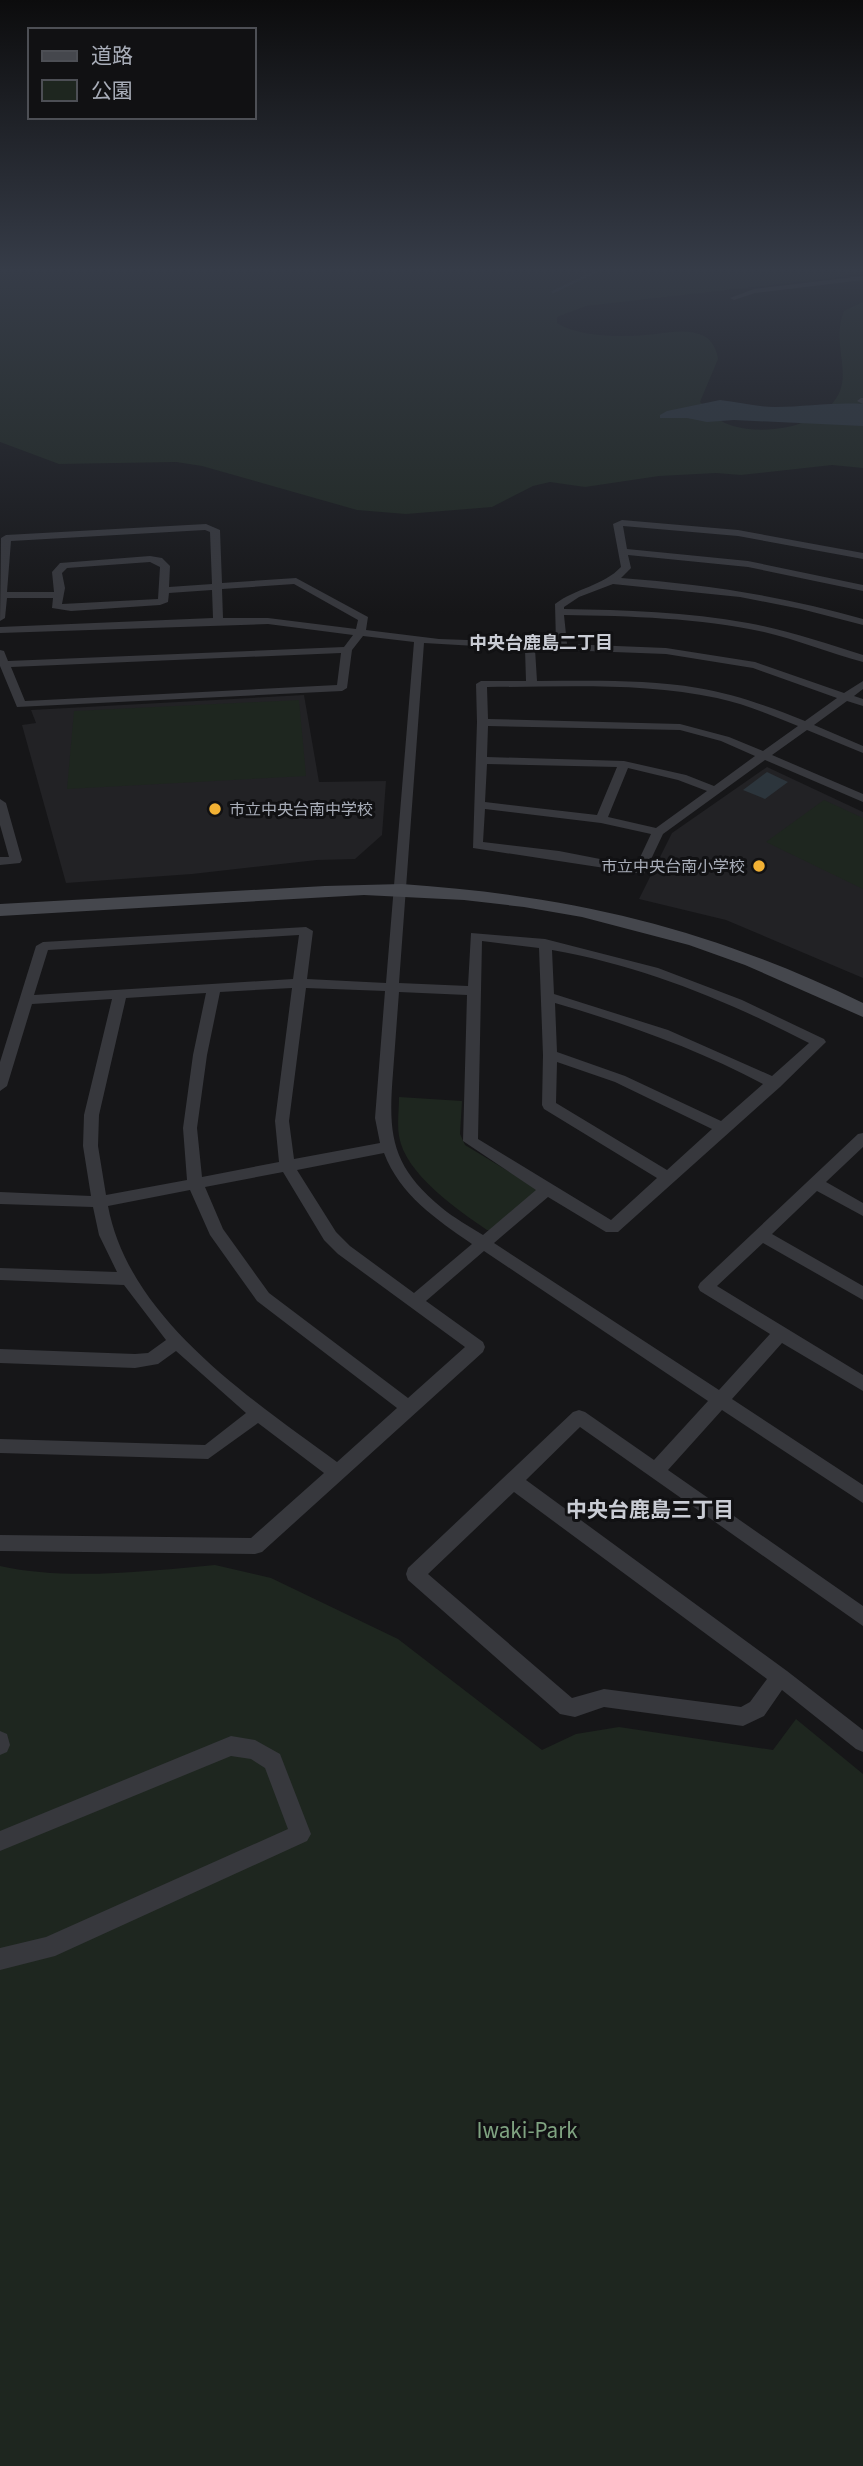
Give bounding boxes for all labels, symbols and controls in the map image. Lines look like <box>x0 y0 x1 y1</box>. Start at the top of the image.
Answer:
legend <box>28 28 256 119</box>
text: 道路 <box>91 41 133 71</box>
text: 公園 <box>91 76 133 106</box>
district label: 中央台鹿島二丁目 <box>469 631 613 656</box>
place label: 市立中央台南中学校 <box>229 799 373 821</box>
marker: 市立中央台南中学校 <box>207 801 223 817</box>
place label: 市立中央台南小学校 <box>601 856 745 878</box>
marker: 市立中央台南小学校 <box>751 858 767 874</box>
district label: 中央台鹿島三丁目 <box>566 1495 734 1525</box>
park label: Iwaki-Park <box>476 2114 578 2147</box>

